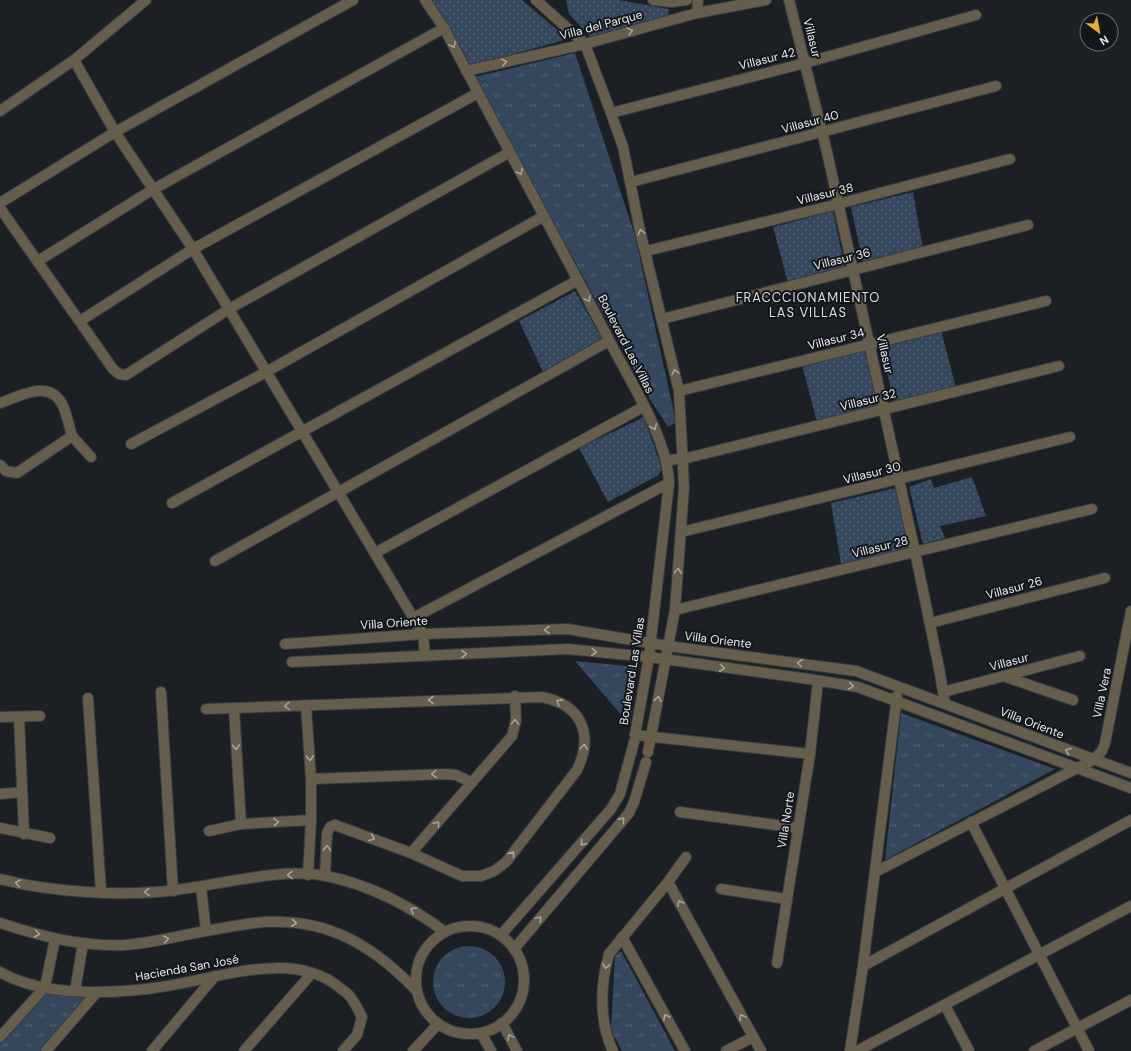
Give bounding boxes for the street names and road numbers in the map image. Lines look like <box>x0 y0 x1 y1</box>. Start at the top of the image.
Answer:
street label: Villa del Parque <box>558 6 644 44</box>
street label: Villasur <box>799 17 825 60</box>
street label: Villasur 42 <box>737 44 797 74</box>
street label: Villasur 40 <box>780 107 840 137</box>
street label: Villasur 38 <box>795 179 855 209</box>
street label: Villasur 36 <box>812 244 872 274</box>
street label: Boulevard Las Villas <box>594 292 658 396</box>
street label: Villasur 34 <box>806 324 866 354</box>
street label: Villasur <box>873 333 897 376</box>
street label: Villasur 32 <box>838 385 898 415</box>
street label: Villasur 30 <box>842 458 902 488</box>
street label: Villasur 28 <box>850 532 910 562</box>
street label: Villasur 26 <box>984 573 1044 603</box>
street label: Villa Oriente <box>360 613 428 633</box>
street label: Boulevard Las Villas <box>616 616 648 726</box>
street label: Villa Oriente <box>683 628 753 652</box>
street label: Villasur <box>988 649 1031 675</box>
street label: Villa Vera <box>1089 666 1115 720</box>
street label: Villa Oriente <box>998 703 1067 743</box>
street label: Villa Norte <box>774 790 798 849</box>
street label: Hacienda San José <box>134 951 240 985</box>

